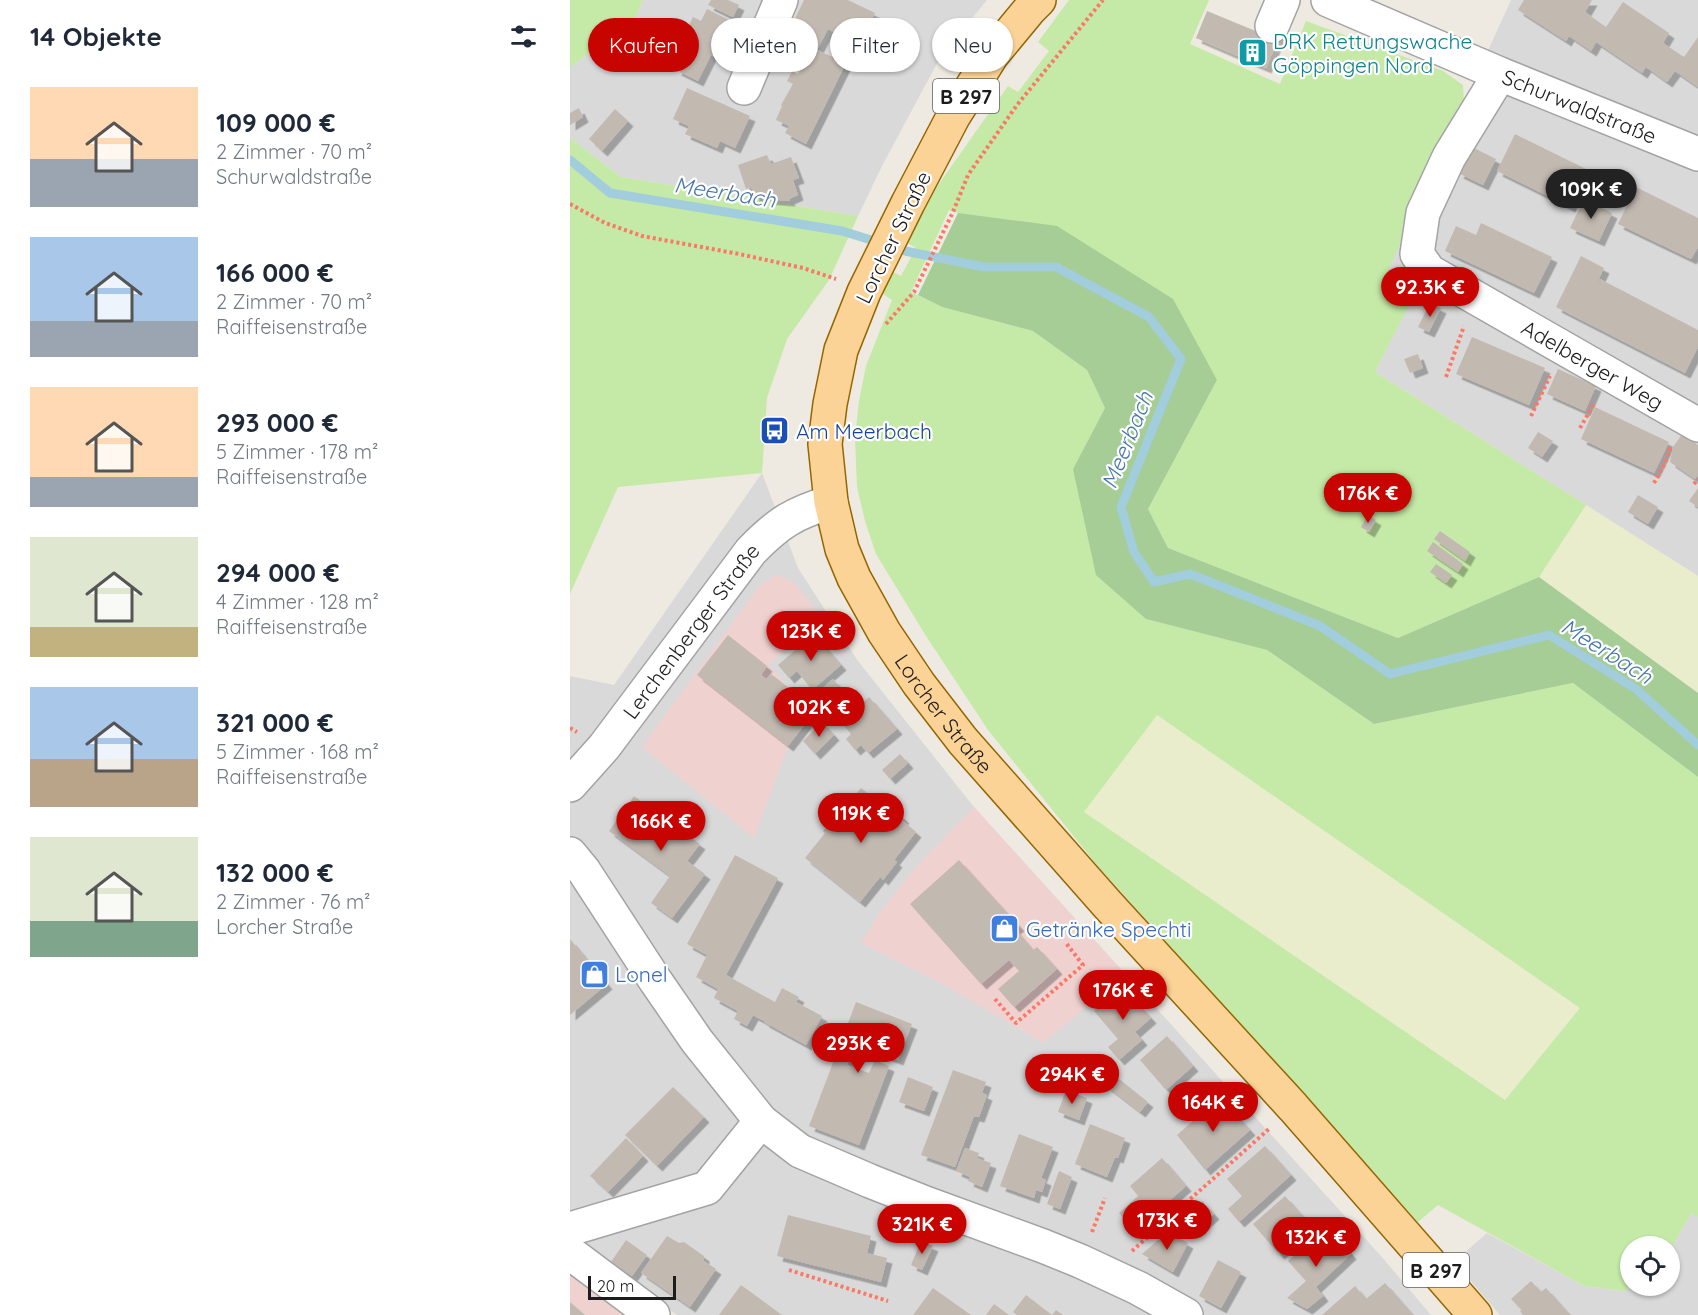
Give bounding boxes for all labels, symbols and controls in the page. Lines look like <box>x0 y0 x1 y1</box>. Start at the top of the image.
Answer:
chip: Kaufen <box>588 18 699 72</box>
chip: Mieten <box>711 18 818 72</box>
chip: Filter <box>830 18 920 72</box>
chip: Neu <box>932 18 1013 72</box>
text: 14 Objekte <box>30 20 162 53</box>
icon: filters <box>507 20 540 53</box>
place label: DRK Rettungswache Göppingen Nord <box>1273 28 1472 78</box>
building icon: DRK Rettungswache Göppingen Nord <box>1236 37 1268 69</box>
street label: Schurwaldstraße <box>1499 63 1660 149</box>
road number: B 297 <box>933 79 999 113</box>
text: 109 000 € <box>216 106 336 139</box>
icon: home <box>78 111 150 183</box>
text: 2 Zimmer · 70 m² <box>216 139 372 164</box>
text: Schurwaldstraße <box>216 164 372 189</box>
street label: Lorcher Straße <box>850 167 936 307</box>
pin: 109K € <box>1542 169 1640 220</box>
water label: Meerbach <box>672 170 778 214</box>
text: 109K € <box>1560 176 1622 201</box>
text: 166 000 € <box>216 256 334 289</box>
icon: home <box>78 261 150 333</box>
pin: 92.3K € <box>1375 267 1485 318</box>
text: 92.3K € <box>1395 274 1465 299</box>
text: 2 Zimmer · 70 m² <box>216 289 372 314</box>
text: Raiffeisenstraße <box>216 314 367 339</box>
street label: Adelberger Weg <box>1517 314 1668 415</box>
water label: Meerbach <box>1095 387 1159 493</box>
text: 293 000 € <box>216 406 338 439</box>
icon: home <box>78 411 150 483</box>
bus stop icon: Am Meerbach <box>759 415 791 447</box>
place label: Am Meerbach <box>796 418 932 444</box>
text: 5 Zimmer · 178 m² <box>216 439 378 464</box>
text: Raiffeisenstraße <box>216 464 367 489</box>
pin: 176K € <box>1319 473 1417 524</box>
text: 176K € <box>1338 480 1398 505</box>
street label: Lerchenberger Straße <box>617 537 765 724</box>
text: 294 000 € <box>216 556 340 589</box>
icon: home <box>78 561 150 633</box>
text: 4 Zimmer · 128 m² <box>216 589 379 614</box>
pin: 123K € <box>762 611 860 662</box>
water label: Meerbach <box>1556 612 1658 690</box>
text: Raiffeisenstraße <box>216 614 367 639</box>
text: 123K € <box>780 618 842 643</box>
street label: Lorcher Straße <box>890 649 998 779</box>
pin: 102K € <box>770 687 868 738</box>
text: 102K € <box>788 694 850 719</box>
text: 321 000 € <box>216 706 334 739</box>
icon: home <box>78 711 150 783</box>
text: 5 Zimmer · 168 m² <box>216 739 379 764</box>
text: Raiffeisenstraße <box>216 764 367 789</box>
pin: 119K € <box>812 793 910 844</box>
text: 119K € <box>832 800 890 825</box>
pin: 166K € <box>612 801 710 852</box>
text: 166K € <box>630 808 692 833</box>
text: 132 000 € <box>216 856 334 889</box>
icon: home <box>78 861 150 933</box>
text: 2 Zimmer · 76 m² <box>216 889 370 914</box>
shop icon: Getränke Spechti <box>989 913 1021 945</box>
text: Lorcher Straße <box>216 914 353 939</box>
place label: Getränke Spechti <box>1026 916 1191 942</box>
shop icon: Lonel <box>578 958 610 990</box>
place label: Lonel <box>615 961 668 987</box>
pin: 176K € <box>1074 970 1172 1021</box>
text: 176K € <box>1093 977 1153 1002</box>
pin: 293K € <box>809 1023 907 1074</box>
text: 293K € <box>826 1030 890 1055</box>
pin: 294K € <box>1023 1054 1121 1105</box>
text: 294K € <box>1039 1061 1105 1086</box>
pin: 164K € <box>1164 1082 1262 1133</box>
text: 164K € <box>1182 1089 1244 1114</box>
pin: 173K € <box>1118 1200 1216 1251</box>
pin: 321K € <box>873 1204 971 1255</box>
text: 173K € <box>1137 1207 1197 1232</box>
text: 321K € <box>891 1211 953 1236</box>
pin: 132K € <box>1267 1217 1365 1268</box>
text: 132K € <box>1285 1224 1347 1249</box>
map controls <box>1620 1236 1680 1296</box>
button: locate <box>1620 1236 1680 1296</box>
road number: B 297 <box>1403 1253 1469 1287</box>
scale bar <box>588 1273 676 1300</box>
text: 20 m <box>597 1276 634 1296</box>

